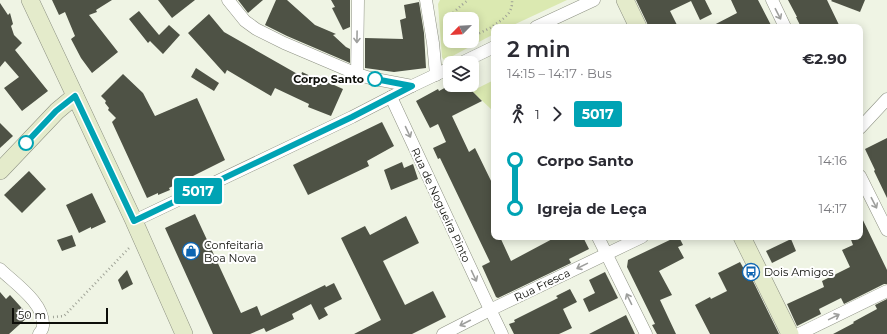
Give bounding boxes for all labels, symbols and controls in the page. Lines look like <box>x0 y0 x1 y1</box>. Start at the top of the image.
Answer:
one-way arrow <box>775 7 783 19</box>
north arrow <box>443 12 479 48</box>
map controls <box>443 12 479 92</box>
one-way arrow <box>353 30 361 43</box>
text: 2 min <box>507 36 570 63</box>
text: €2.90 <box>802 49 847 68</box>
button: layers <box>443 56 479 92</box>
text: 14:15 – 14:17 · Bus <box>507 65 612 81</box>
marker: Corpo Santo <box>367 71 383 87</box>
place label: Corpo Santo <box>293 72 364 86</box>
icon: walk <box>507 103 529 125</box>
icon: forward <box>546 103 568 125</box>
text: 5017 <box>582 105 614 123</box>
text: 1 <box>535 106 540 122</box>
one-way arrow <box>405 126 412 138</box>
unlabelled marker <box>18 135 34 151</box>
street label: Rua de Nogueira Pinto <box>408 145 474 265</box>
text: Corpo Santo <box>537 151 634 170</box>
text: 14:16 <box>818 152 847 168</box>
line badge: 5017 <box>170 178 226 204</box>
text: 5017 <box>182 182 214 200</box>
one-way arrow <box>870 197 878 209</box>
text: Igreja de Leça <box>537 199 647 218</box>
text: 14:17 <box>819 200 847 216</box>
place label: Confeitaria Boa Nova <box>204 238 264 265</box>
shop icon: Confeitaria Boa Nova <box>181 241 201 261</box>
bus stop icon: Dois Amigos <box>741 262 761 282</box>
one-way arrow <box>576 263 588 270</box>
street label: Rua Fresca <box>512 265 572 305</box>
place label: Dois Amigos <box>764 265 834 279</box>
one-way arrow <box>471 269 478 281</box>
one-way arrow <box>625 293 632 305</box>
scale bar <box>12 306 108 325</box>
text: 50 m <box>18 308 46 322</box>
one-way arrow <box>828 313 840 320</box>
one-way arrow <box>459 320 471 327</box>

